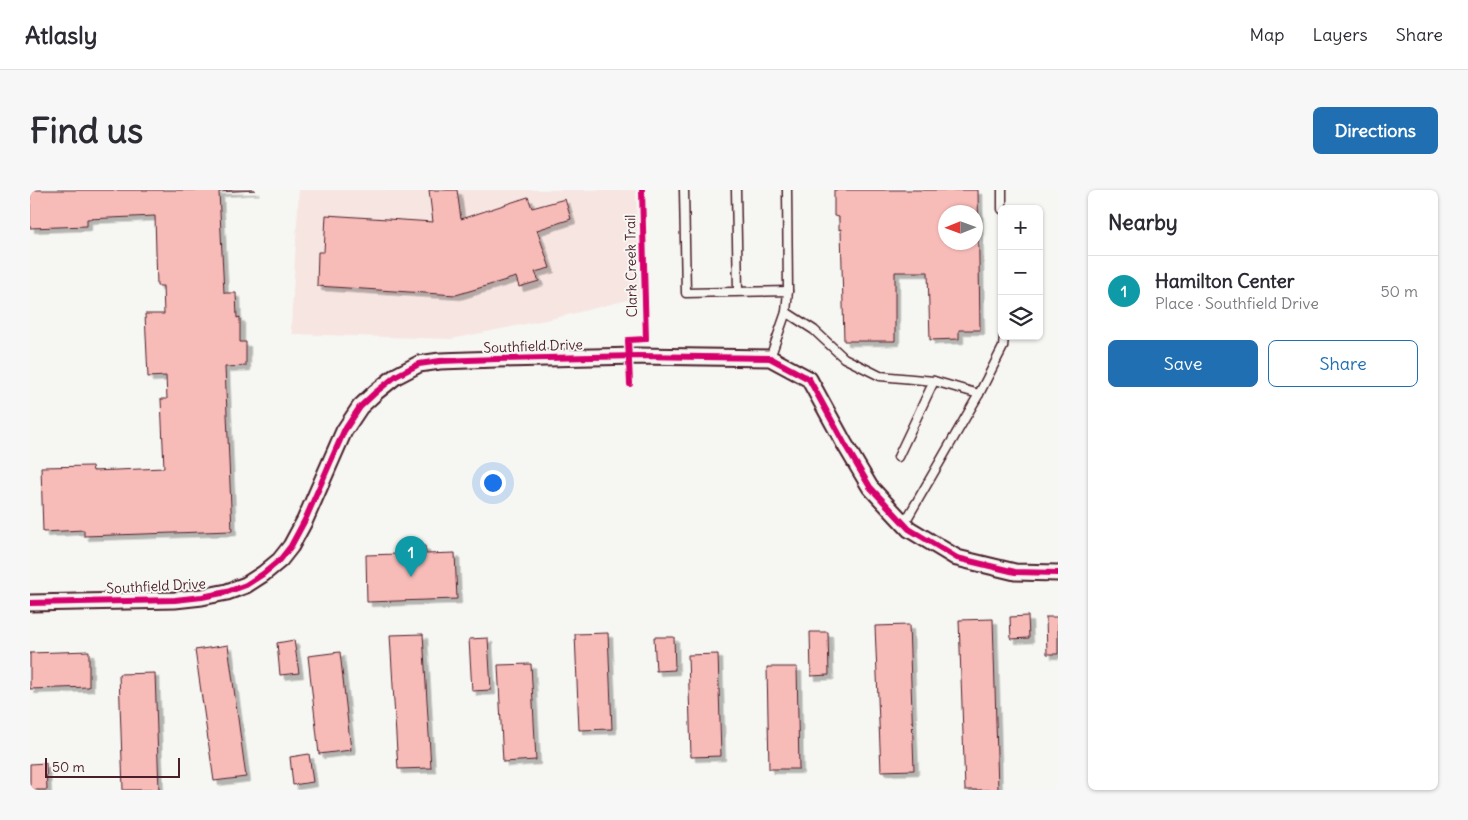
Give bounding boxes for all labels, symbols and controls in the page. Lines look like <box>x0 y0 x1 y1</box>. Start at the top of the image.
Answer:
text: Atlasly <box>25 20 97 50</box>
text: Map <box>1249 23 1284 46</box>
text: Layers <box>1312 23 1368 46</box>
text: Share <box>1396 23 1443 46</box>
button: Directions <box>1313 107 1438 154</box>
text: Find us <box>30 108 143 152</box>
north arrow <box>938 205 983 250</box>
map controls <box>998 205 1043 340</box>
button: + <box>998 205 1043 250</box>
text: Nearby <box>1108 209 1178 236</box>
street label: Clark Creek Trail <box>621 214 641 318</box>
button: − <box>998 250 1043 295</box>
text: Hamilton Center <box>1155 269 1295 293</box>
text: 1 <box>1121 281 1127 301</box>
text: 50 m <box>1380 281 1418 301</box>
text: Place · Southfield Drive <box>1155 293 1319 313</box>
button: layers <box>998 295 1043 340</box>
street label: Southfield Drive <box>483 335 583 357</box>
button: Save <box>1108 340 1258 387</box>
button: Share <box>1268 340 1418 387</box>
your location <box>480 470 506 496</box>
pin: 1 <box>395 536 427 577</box>
street label: Southfield Drive <box>106 574 206 598</box>
scale bar <box>45 755 180 778</box>
text: 50 m <box>52 758 85 776</box>

